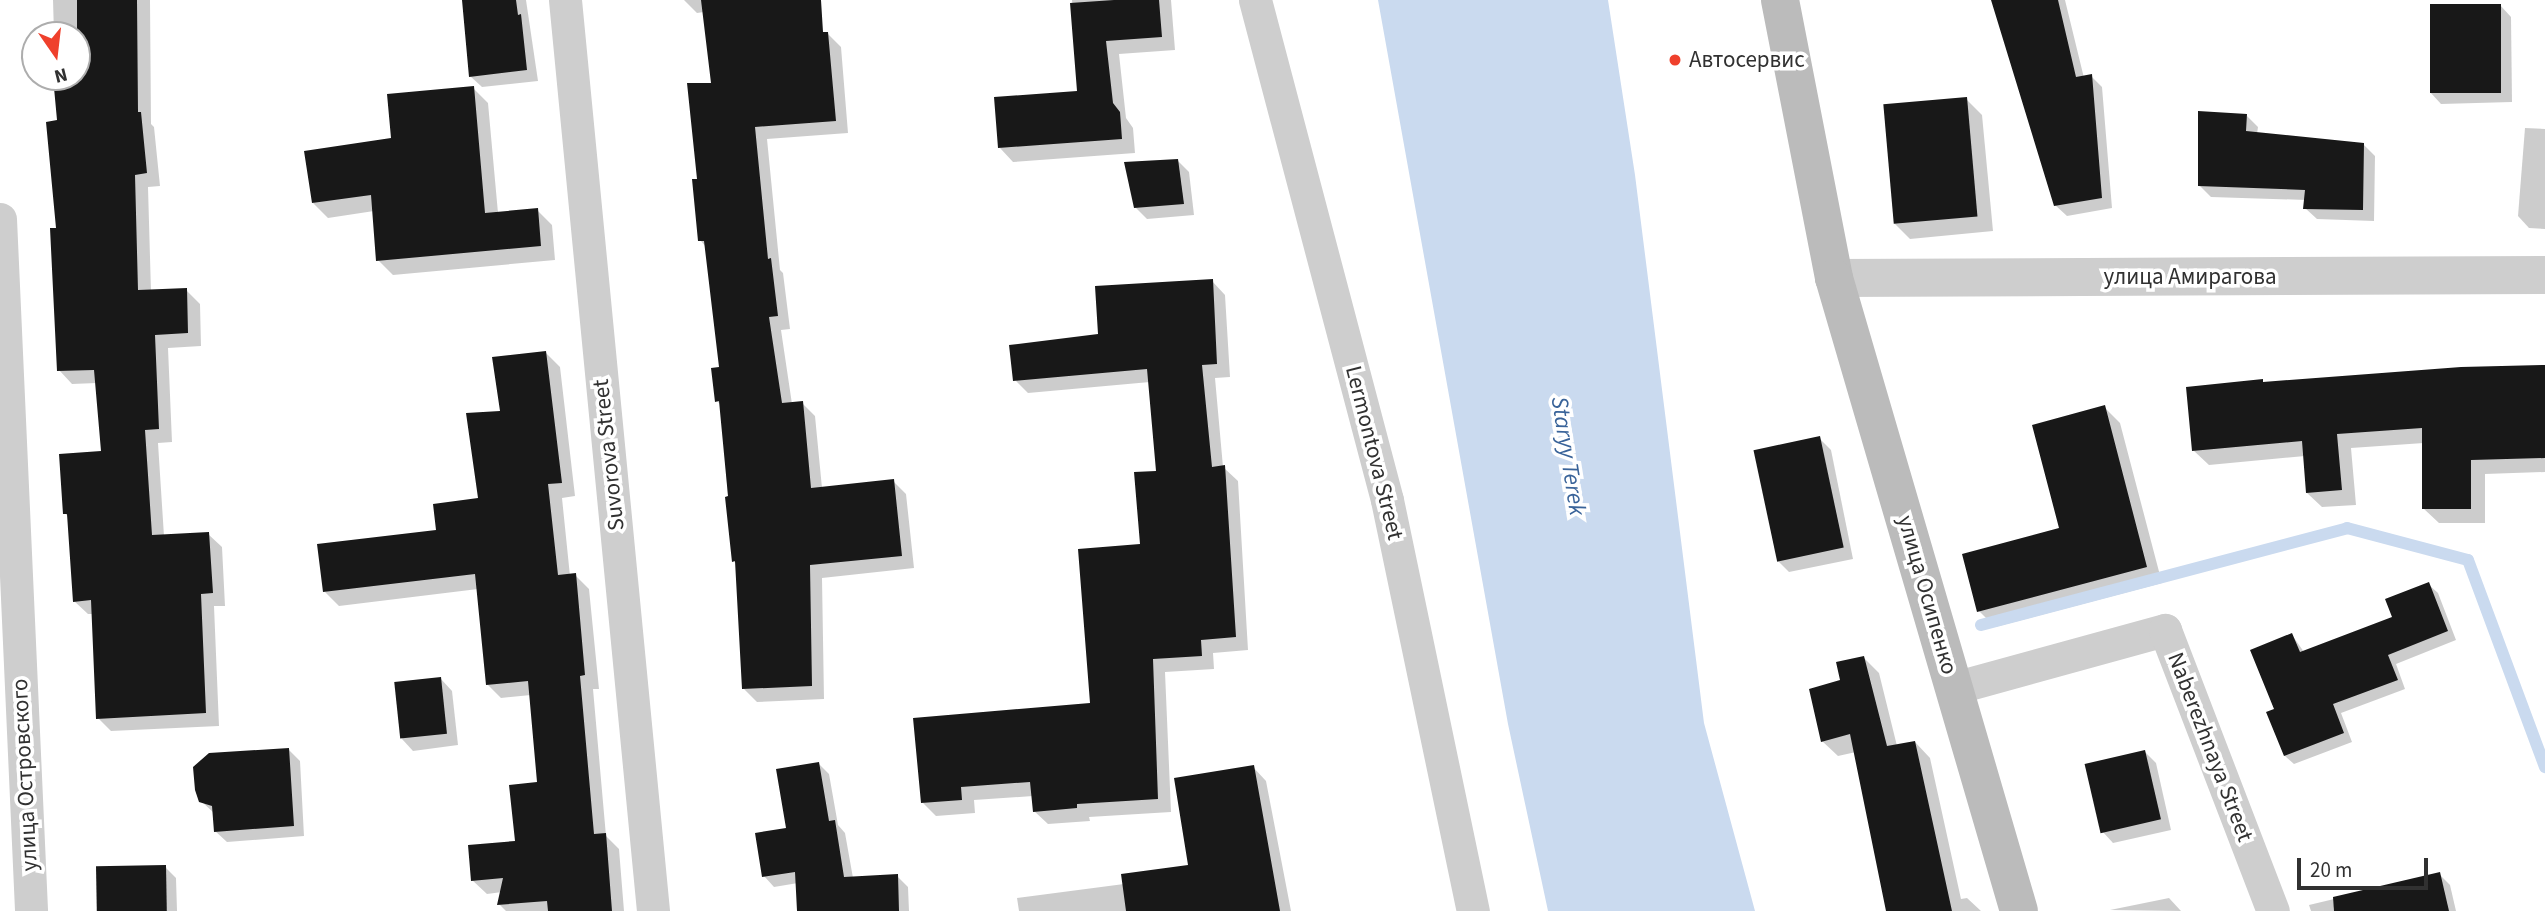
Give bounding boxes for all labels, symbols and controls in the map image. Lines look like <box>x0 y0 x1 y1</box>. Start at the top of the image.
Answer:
north arrow <box>21 21 91 91</box>
place label: Автосервис <box>1689 46 1805 74</box>
marker: Автосервис <box>1667 52 1683 68</box>
text: N <box>51 60 70 90</box>
street label: улица Амирагова <box>2103 263 2277 291</box>
street label: Lermontova Street <box>1339 363 1409 543</box>
street label: Suvorova Street <box>587 378 631 532</box>
water label: Staryy Terek <box>1544 394 1592 518</box>
street label: улица Осипенко <box>1891 512 1963 678</box>
street label: Naberezhnaya Street <box>2161 649 2259 845</box>
street label: улица Островского <box>6 678 44 872</box>
scale bar <box>2300 844 2431 888</box>
text: 20 m <box>2310 855 2352 885</box>

